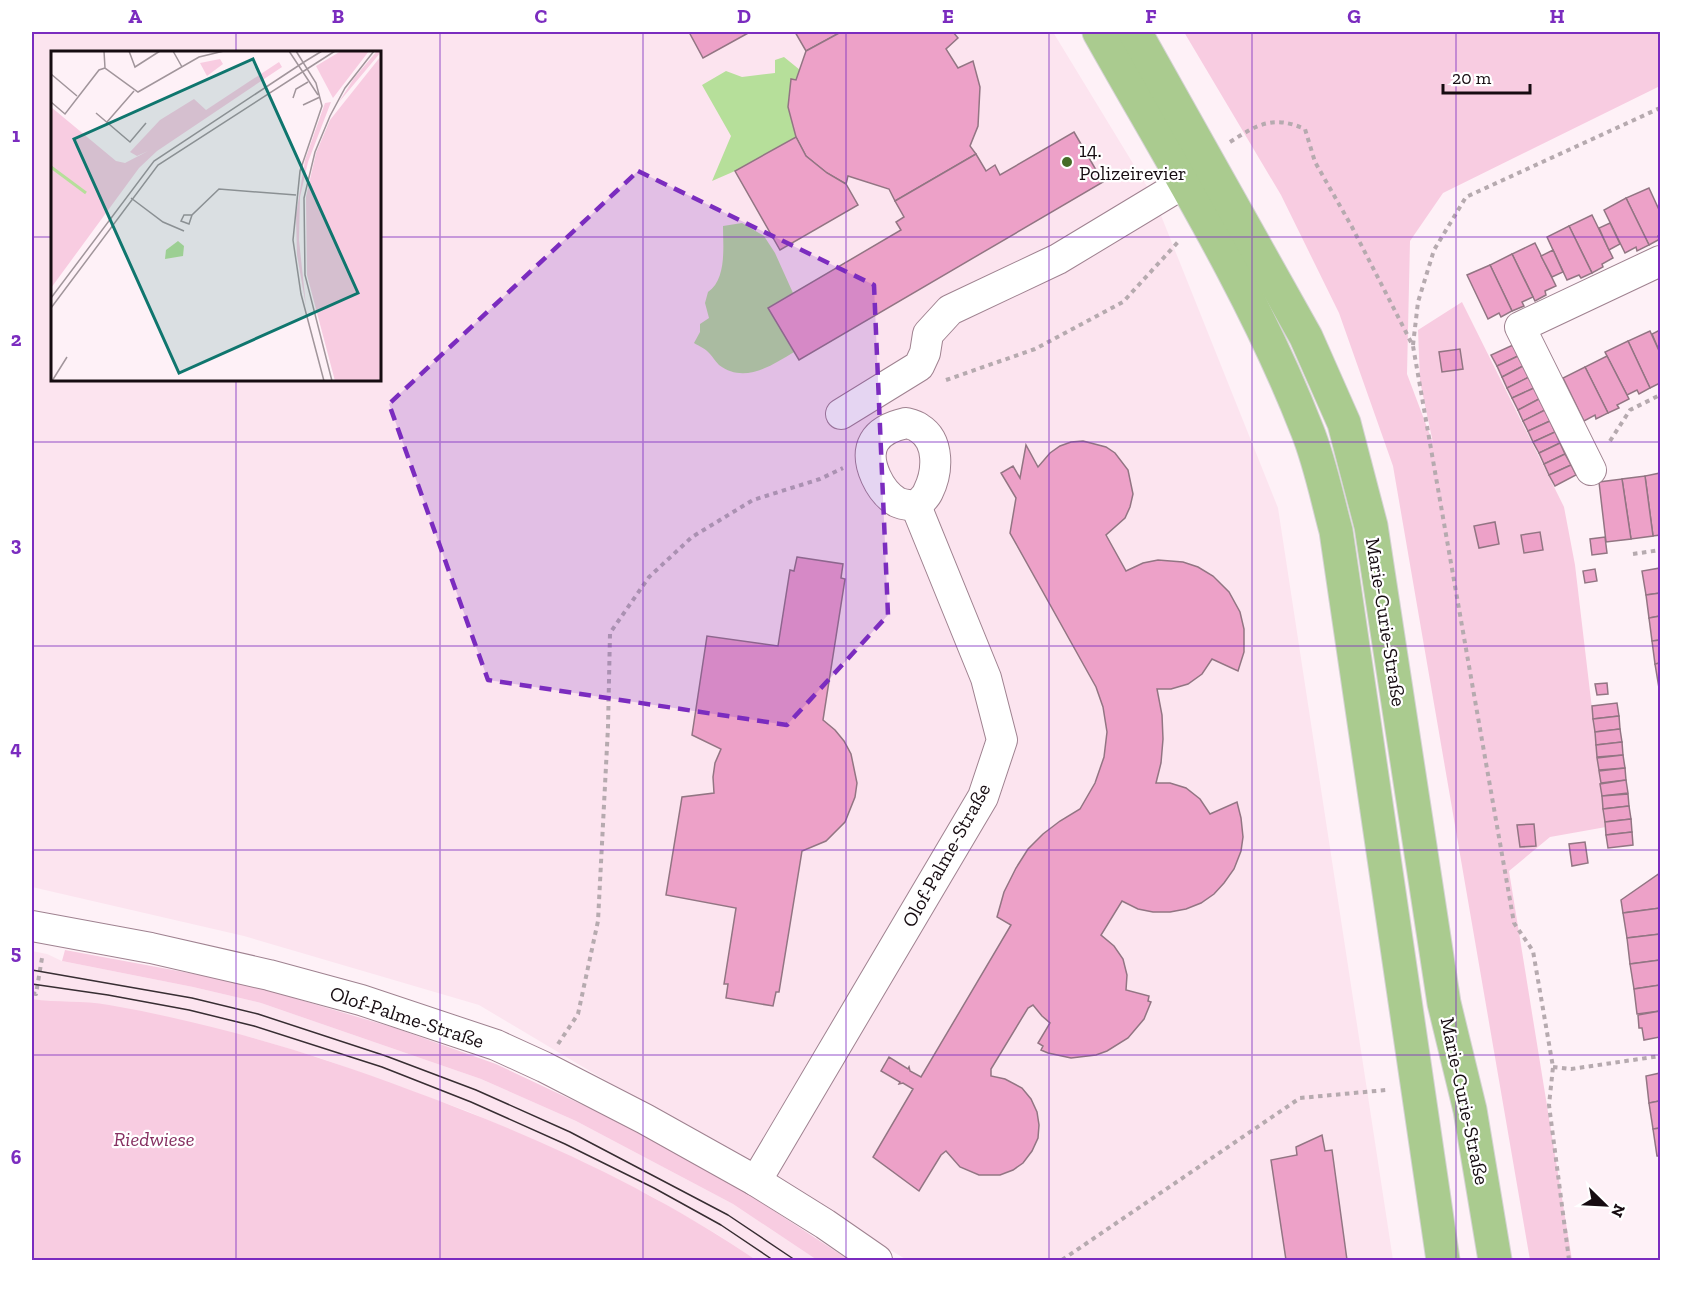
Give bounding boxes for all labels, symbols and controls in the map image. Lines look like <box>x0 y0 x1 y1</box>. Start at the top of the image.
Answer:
text: A <box>128 4 142 28</box>
text: B <box>332 4 344 28</box>
text: C <box>535 4 548 28</box>
text: D <box>737 4 751 28</box>
text: E <box>942 4 954 28</box>
text: F <box>1145 4 1157 28</box>
text: G <box>1347 4 1361 28</box>
text: H <box>1549 4 1565 28</box>
inset map <box>51 51 381 381</box>
scale bar <box>1443 57 1530 95</box>
text: 20 m <box>1452 67 1492 89</box>
text: 1 <box>12 123 20 147</box>
place label: 14. Polizeirevier <box>1079 138 1187 185</box>
marker: 14. Polizeirevier <box>1060 155 1074 169</box>
text: 2 <box>11 327 22 351</box>
text: 3 <box>11 532 22 556</box>
street label: Marie-Curie-Straße <box>1361 536 1411 708</box>
text: 4 <box>10 736 22 760</box>
street label: Olof-Palme-Straße <box>897 779 995 931</box>
text: 5 <box>11 940 21 964</box>
street label: Olof-Palme-Straße <box>327 981 487 1053</box>
street label: Marie-Curie-Straße <box>1436 1015 1494 1187</box>
park label: Riedwiese <box>113 1127 195 1151</box>
text: 6 <box>11 1145 22 1169</box>
north arrow <box>1575 1175 1635 1235</box>
text: N <box>1607 1201 1629 1220</box>

